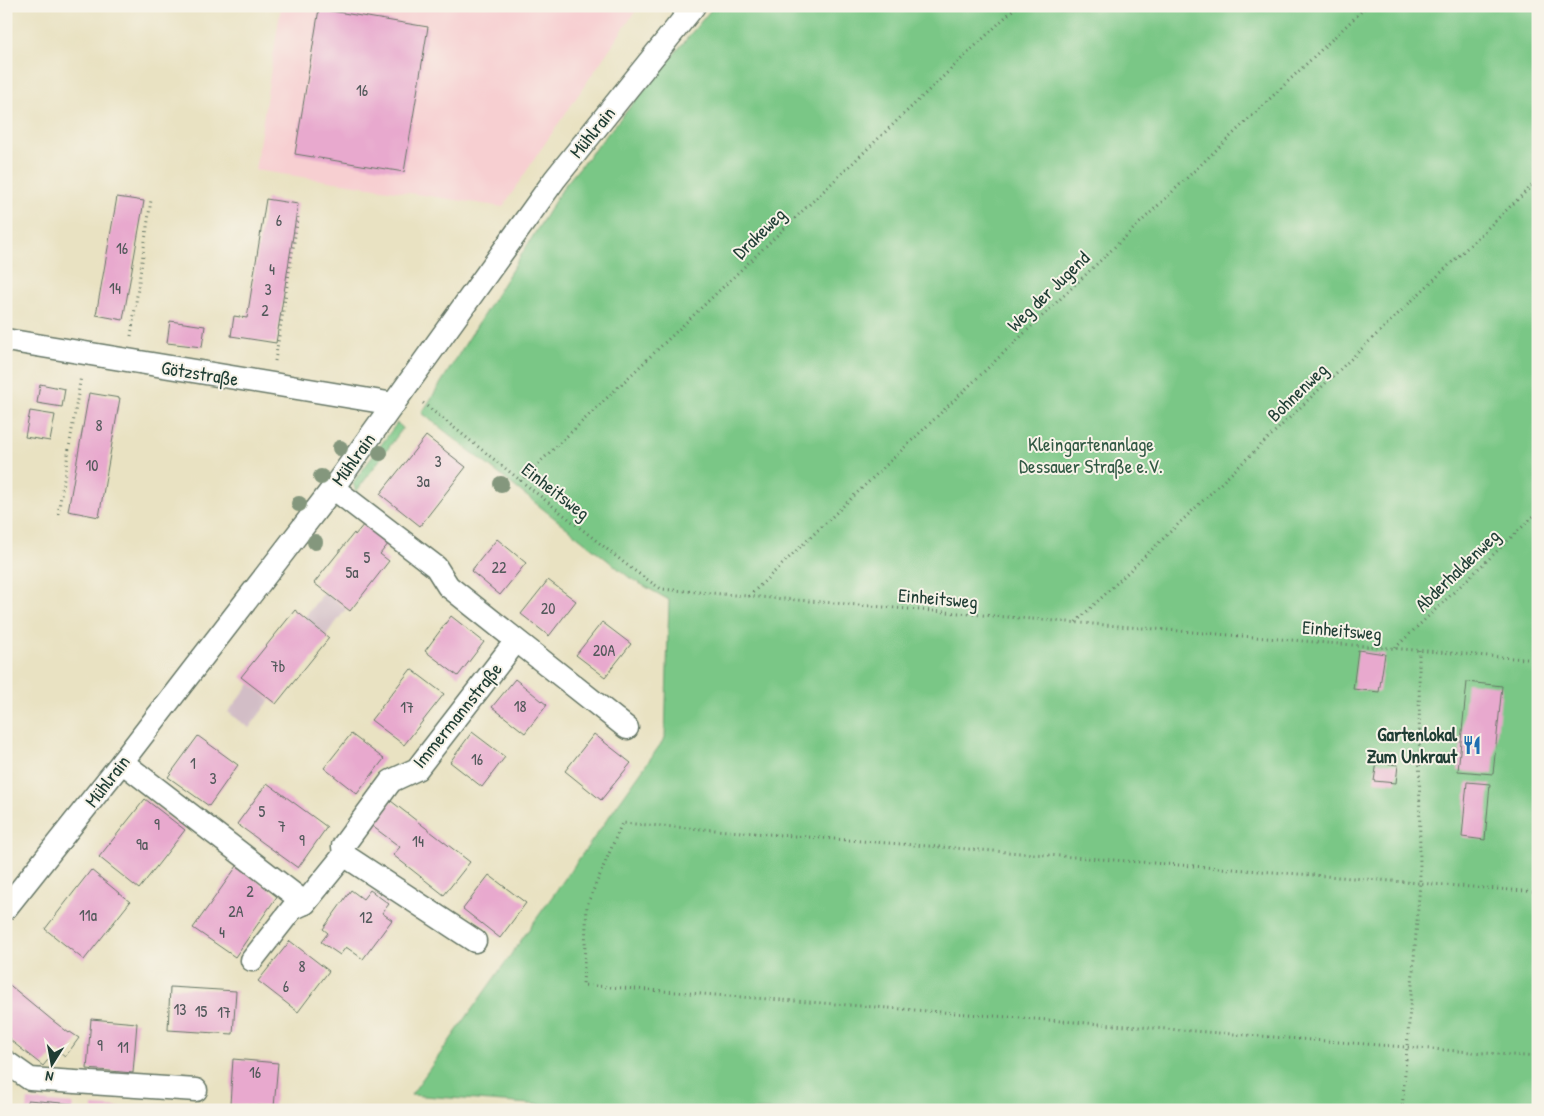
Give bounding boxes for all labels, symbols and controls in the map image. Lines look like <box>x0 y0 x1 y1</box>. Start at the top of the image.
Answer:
house number: 16 <box>356 79 368 101</box>
street label: Mühlrain <box>563 101 621 163</box>
street label: Drakeweg <box>727 201 791 265</box>
house number: 6 <box>276 209 282 231</box>
house number: 16 <box>116 237 128 259</box>
street label: Weg der Jugend <box>1001 245 1095 337</box>
house number: 4 <box>269 258 275 280</box>
house number: 14 <box>109 277 121 299</box>
house number: 3 <box>264 278 272 300</box>
house number: 2 <box>261 299 269 321</box>
street label: Götzstraße <box>160 354 241 392</box>
street label: Bohnenweg <box>1261 357 1333 427</box>
house number: 8 <box>96 414 103 436</box>
street label: Mühlrain <box>325 427 381 491</box>
park label: Kleingartenanlage Dessauer Straße e.V. <box>1019 431 1163 479</box>
house number: 3 <box>434 450 442 472</box>
house number: 10 <box>86 454 98 476</box>
street label: Einheitsweg <box>517 456 595 526</box>
house number: 3a <box>416 470 430 492</box>
street label: Abderhaldenweg <box>1409 523 1505 617</box>
house number: 5 <box>364 546 371 568</box>
house number: 22 <box>492 556 507 578</box>
house number: 5a <box>345 561 359 583</box>
street label: Einheitsweg <box>897 582 979 614</box>
house number: 20 <box>541 597 555 619</box>
street label: Einheitsweg <box>1301 614 1383 646</box>
house number: 20A <box>593 639 615 661</box>
house number: 7b <box>271 655 285 677</box>
street label: Immermannstraße <box>406 656 508 773</box>
house number: 18 <box>514 695 526 717</box>
house number: 17 <box>400 696 414 718</box>
place label: Gartenlokal Zum Unkraut <box>1367 721 1458 769</box>
restaurant icon: Gartenlokal Zum Unkraut <box>1461 734 1483 756</box>
house number: 16 <box>471 748 483 770</box>
street label: Mühlrain <box>78 750 136 812</box>
house number: 1 <box>190 752 196 774</box>
house number: 3 <box>209 767 217 789</box>
house number: 5 <box>259 800 266 822</box>
house number: 9 <box>154 813 160 835</box>
house number: 7 <box>278 815 286 837</box>
house number: 9 <box>299 829 305 851</box>
house number: 14 <box>412 830 424 852</box>
house number: 9a <box>136 833 148 855</box>
house number: 2 <box>246 880 254 902</box>
house number: 2A <box>228 900 244 922</box>
house number: 11a <box>79 904 97 926</box>
house number: 12 <box>359 906 373 928</box>
house number: 4 <box>219 921 225 943</box>
house number: 8 <box>299 955 306 977</box>
house number: 6 <box>283 975 289 997</box>
house number: 13 <box>174 998 186 1020</box>
house number: 15 <box>195 1000 208 1022</box>
house number: 17 <box>217 1001 231 1023</box>
house number: 9 <box>97 1034 103 1056</box>
house number: 11 <box>117 1036 129 1058</box>
north arrow <box>28 1038 78 1088</box>
house number: 16 <box>249 1061 261 1083</box>
text: N <box>43 1067 55 1087</box>

